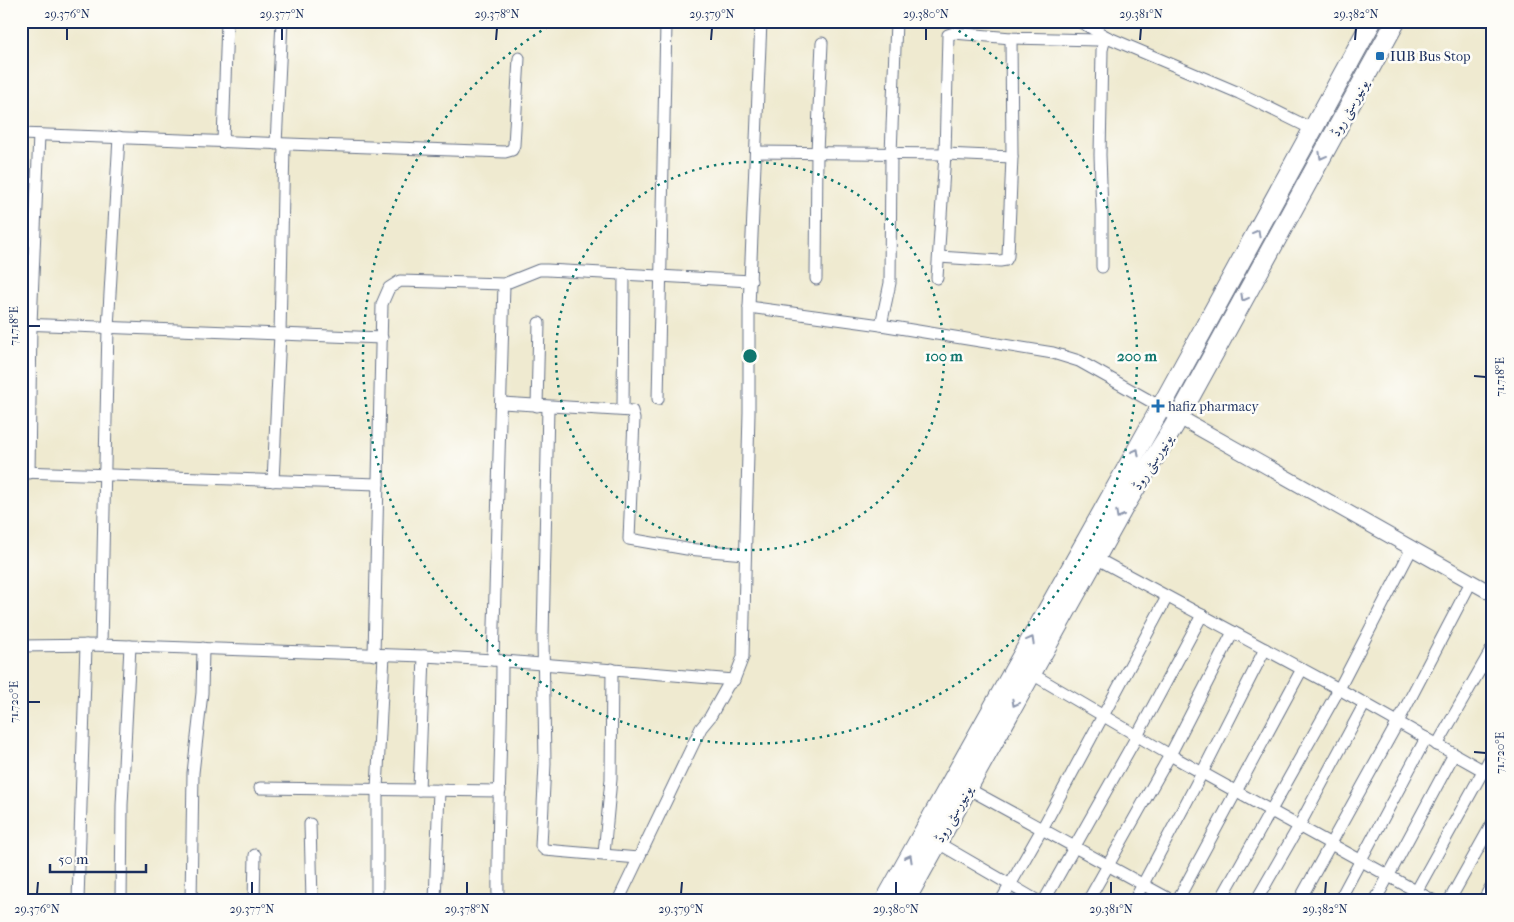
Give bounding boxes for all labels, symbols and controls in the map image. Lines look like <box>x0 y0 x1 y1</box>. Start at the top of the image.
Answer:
text: 29.376°N <box>44 7 90 21</box>
text: 29.377°N <box>260 7 304 21</box>
text: 29.378°N <box>475 7 520 21</box>
text: 29.379°N <box>689 7 735 21</box>
text: 29.380°N <box>903 7 949 21</box>
text: 29.381°N <box>1119 7 1163 21</box>
text: 29.382°N <box>1333 7 1379 21</box>
place label: IUB Bus Stop <box>1390 48 1471 65</box>
marker: IUB Bus Stop <box>1374 50 1386 62</box>
street label: یونیورسٹی روڈ <box>1327 76 1374 140</box>
one-way arrow <box>1318 151 1328 160</box>
one-way arrow <box>1250 230 1260 239</box>
one-way arrow <box>1240 293 1250 302</box>
text: 71.718°E <box>7 306 21 346</box>
centre of rings <box>741 347 759 365</box>
text: 100 m <box>925 347 963 365</box>
text: 200 m <box>1117 347 1157 365</box>
text: 71.718°E <box>1493 357 1507 397</box>
place label: hafiz pharmacy <box>1168 398 1259 415</box>
marker: hafiz pharmacy <box>1152 400 1164 412</box>
street label: یونیورسٹی روڈ <box>1129 430 1178 494</box>
one-way arrow <box>1130 449 1140 458</box>
one-way arrow <box>1116 510 1126 519</box>
one-way arrow <box>1025 637 1035 646</box>
text: 71.720°E <box>7 681 21 723</box>
one-way arrow <box>1011 698 1021 707</box>
text: 71.720°E <box>1493 732 1507 774</box>
street label: یونیورسٹی روڈ <box>931 782 978 846</box>
scale bar <box>50 842 146 874</box>
text: 50 m <box>58 850 89 868</box>
one-way arrow <box>903 855 913 864</box>
text: 29.376°N <box>14 902 60 916</box>
text: 29.377°N <box>230 902 274 916</box>
text: 29.378°N <box>445 902 490 916</box>
text: 29.379°N <box>658 902 704 916</box>
text: 29.380°N <box>873 902 919 916</box>
text: 29.381°N <box>1089 902 1133 916</box>
text: 29.382°N <box>1302 902 1348 916</box>

